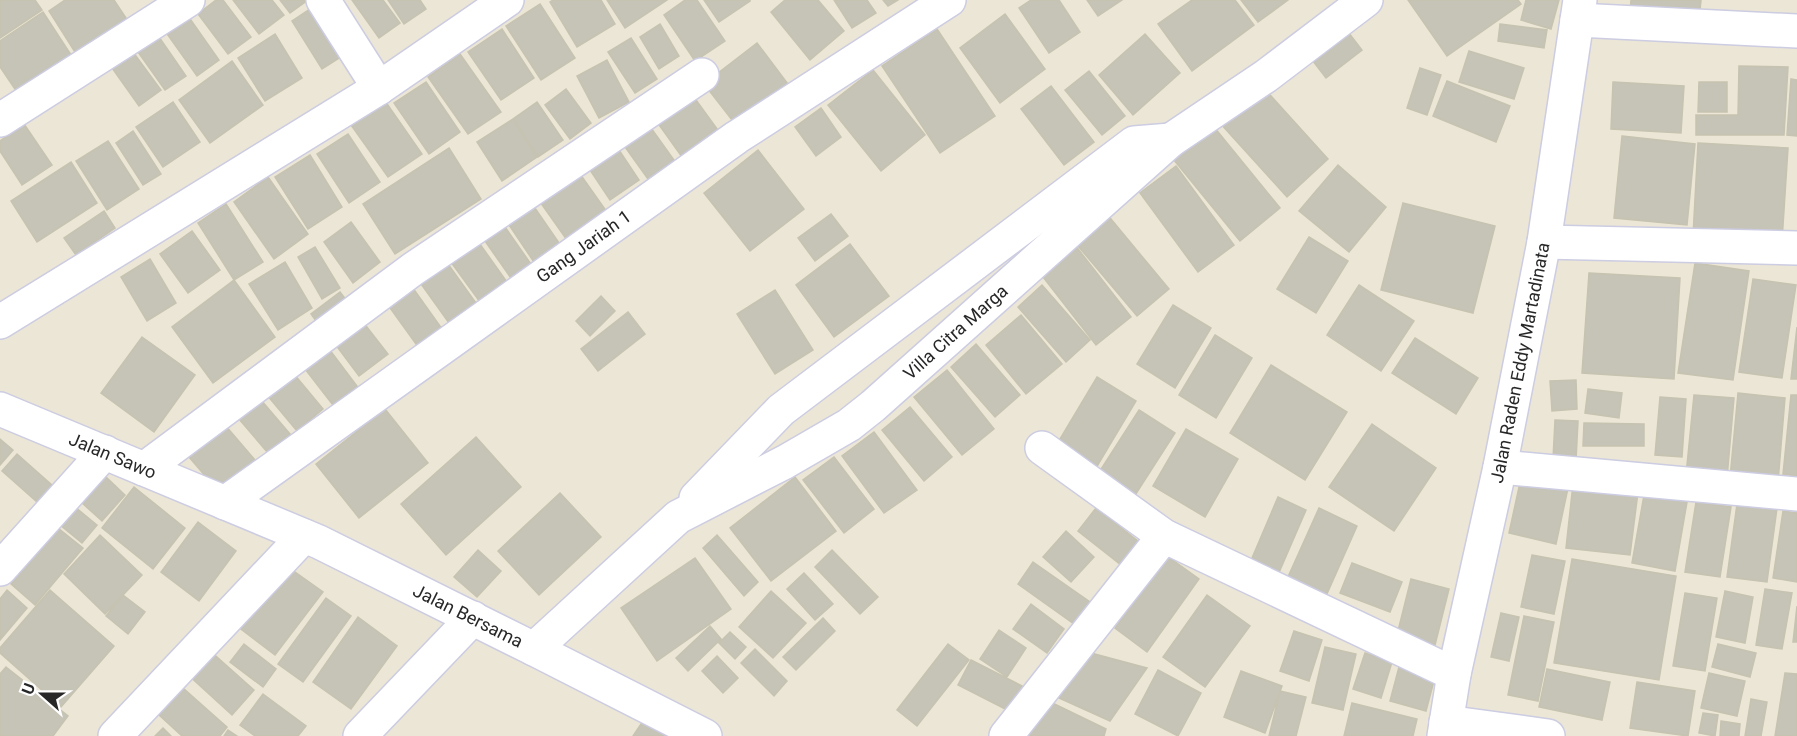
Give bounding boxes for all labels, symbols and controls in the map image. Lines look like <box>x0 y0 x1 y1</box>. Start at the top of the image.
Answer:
street label: Gang Jariah 1 <box>532 205 635 287</box>
street label: Jalan Raden Eddy Martadinata <box>1486 241 1554 485</box>
street label: Villa Citra Marga <box>899 280 1012 384</box>
street label: Jalan Sawo <box>66 428 160 483</box>
street label: Jalan Bersama <box>410 580 527 652</box>
north arrow <box>12 664 72 724</box>
text: U <box>18 680 39 697</box>

